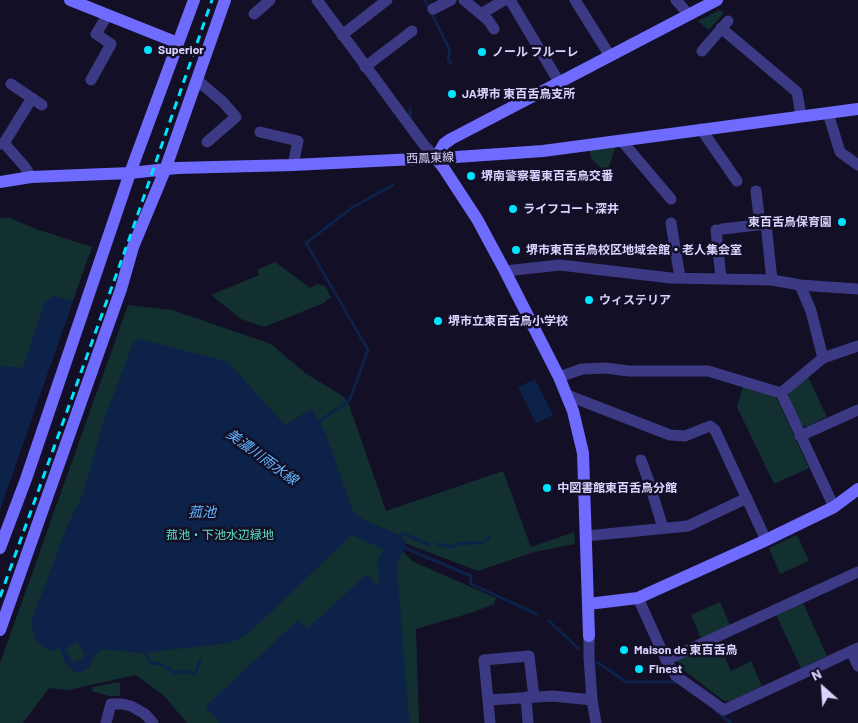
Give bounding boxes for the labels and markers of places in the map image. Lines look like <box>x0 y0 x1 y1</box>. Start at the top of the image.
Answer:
place label: Superior <box>158 43 204 57</box>
marker: Superior <box>142 44 154 56</box>
place label: ノール フルーレ <box>492 45 578 59</box>
marker: ノール フルーレ <box>476 46 488 58</box>
place label: JA堺市 東百舌鳥支所 <box>462 87 575 101</box>
marker: JA堺市 東百舌鳥支所 <box>446 88 458 100</box>
place label: 堺南警察署東百舌鳥交番 <box>481 169 613 183</box>
marker: 堺南警察署東百舌鳥交番 <box>465 170 477 182</box>
place label: ライフコート深井 <box>523 202 619 216</box>
marker: ライフコート深井 <box>507 203 519 215</box>
place label: 東百舌鳥保育園 <box>748 215 832 229</box>
marker: 東百舌鳥保育園 <box>836 216 848 228</box>
place label: 堺市東百舌鳥校区地域会館・老人集会室 <box>526 243 742 257</box>
marker: 堺市東百舌鳥校区地域会館・老人集会室 <box>510 244 522 256</box>
place label: ウィステリア <box>599 293 671 307</box>
marker: ウィステリア <box>583 294 595 306</box>
place label: 堺市立東百舌鳥小学校 <box>448 314 568 328</box>
marker: 堺市立東百舌鳥小学校 <box>432 315 444 327</box>
place label: 中図書館東百舌鳥分館 <box>557 481 677 495</box>
marker: 中図書館東百舌鳥分館 <box>541 482 553 494</box>
place label: Maison de 東百舌鳥 <box>634 643 737 657</box>
marker: Maison de 東百舌鳥 <box>618 644 630 656</box>
place label: Finest <box>649 662 682 676</box>
marker: Finest <box>633 663 645 675</box>

